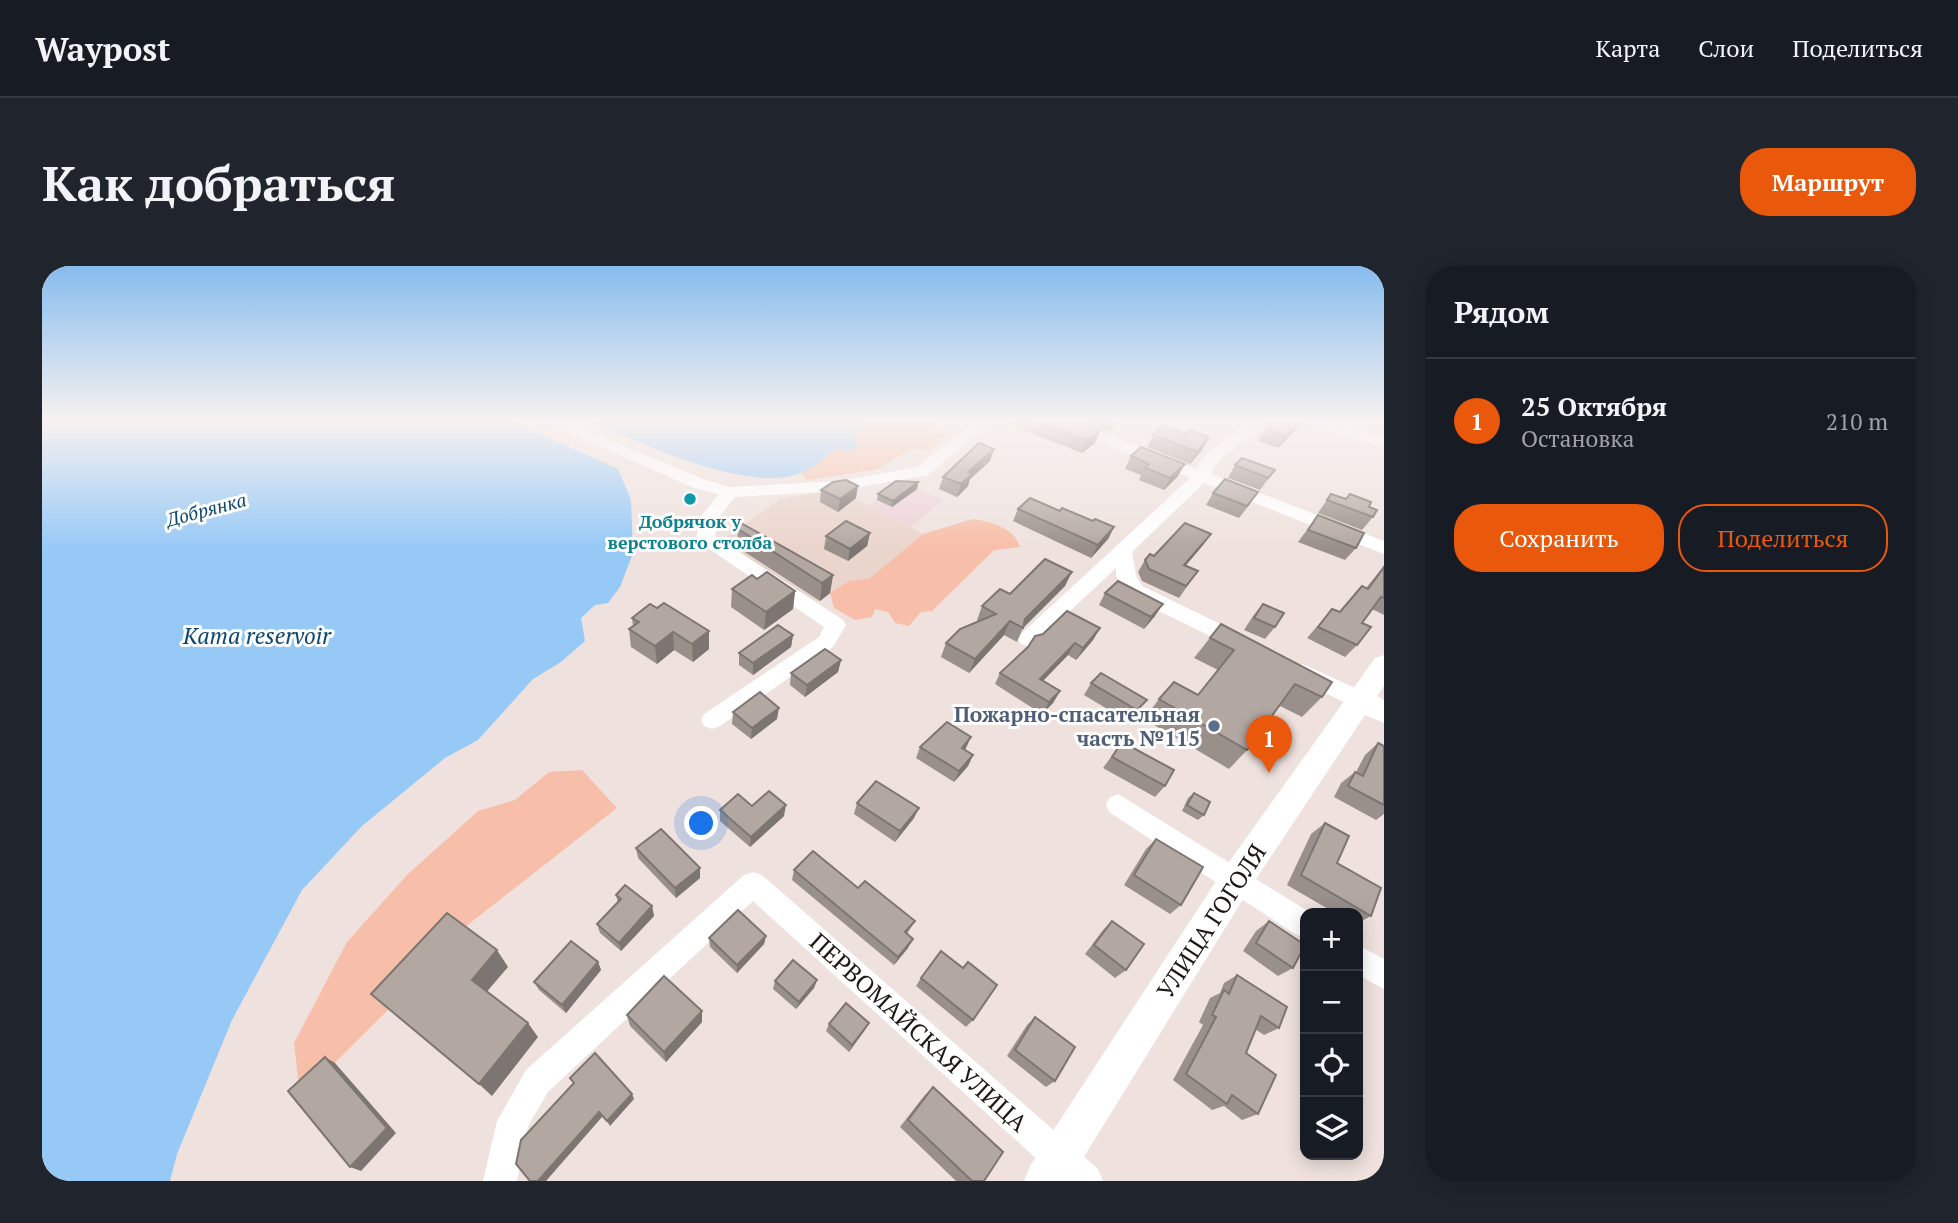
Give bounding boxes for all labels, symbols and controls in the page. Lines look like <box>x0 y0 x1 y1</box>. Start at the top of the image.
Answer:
text: Waypost <box>35 27 170 70</box>
text: Карта <box>1595 32 1660 64</box>
text: Слои <box>1698 32 1754 64</box>
text: Поделиться <box>1792 32 1923 64</box>
button: Маршрут <box>1740 148 1916 216</box>
text: Как добраться <box>42 150 396 215</box>
text: Рядом <box>1454 292 1549 332</box>
text: 25 Октября <box>1521 389 1667 423</box>
text: 1 <box>1471 406 1484 437</box>
text: 210 m <box>1826 406 1888 437</box>
text: Остановка <box>1521 423 1634 454</box>
water label: Добрянка <box>161 486 249 532</box>
marker: Добрячок у верстового столба <box>682 491 698 507</box>
button: Сохранить <box>1454 504 1664 572</box>
button: Поделиться <box>1678 504 1888 572</box>
place label: Добрячок у верстового столба <box>608 509 772 554</box>
water label: Kama reservoir <box>182 620 332 651</box>
place label: Пожарно-спасательная часть №115 <box>954 700 1200 752</box>
pin: 1 <box>1246 715 1292 773</box>
marker: Пожарно-спасательная часть №115 <box>1206 718 1222 734</box>
your location <box>684 806 718 840</box>
street label: УЛИЦА ГОГОЛЯ <box>1149 838 1273 1004</box>
map controls <box>1300 908 1363 1160</box>
button: + <box>1300 908 1363 971</box>
street label: ПЕРВОМАЙСКАЯ УЛИЦА <box>803 926 1035 1139</box>
button: − <box>1300 971 1363 1034</box>
button: locate <box>1300 1034 1363 1097</box>
button: layers <box>1300 1097 1363 1160</box>

